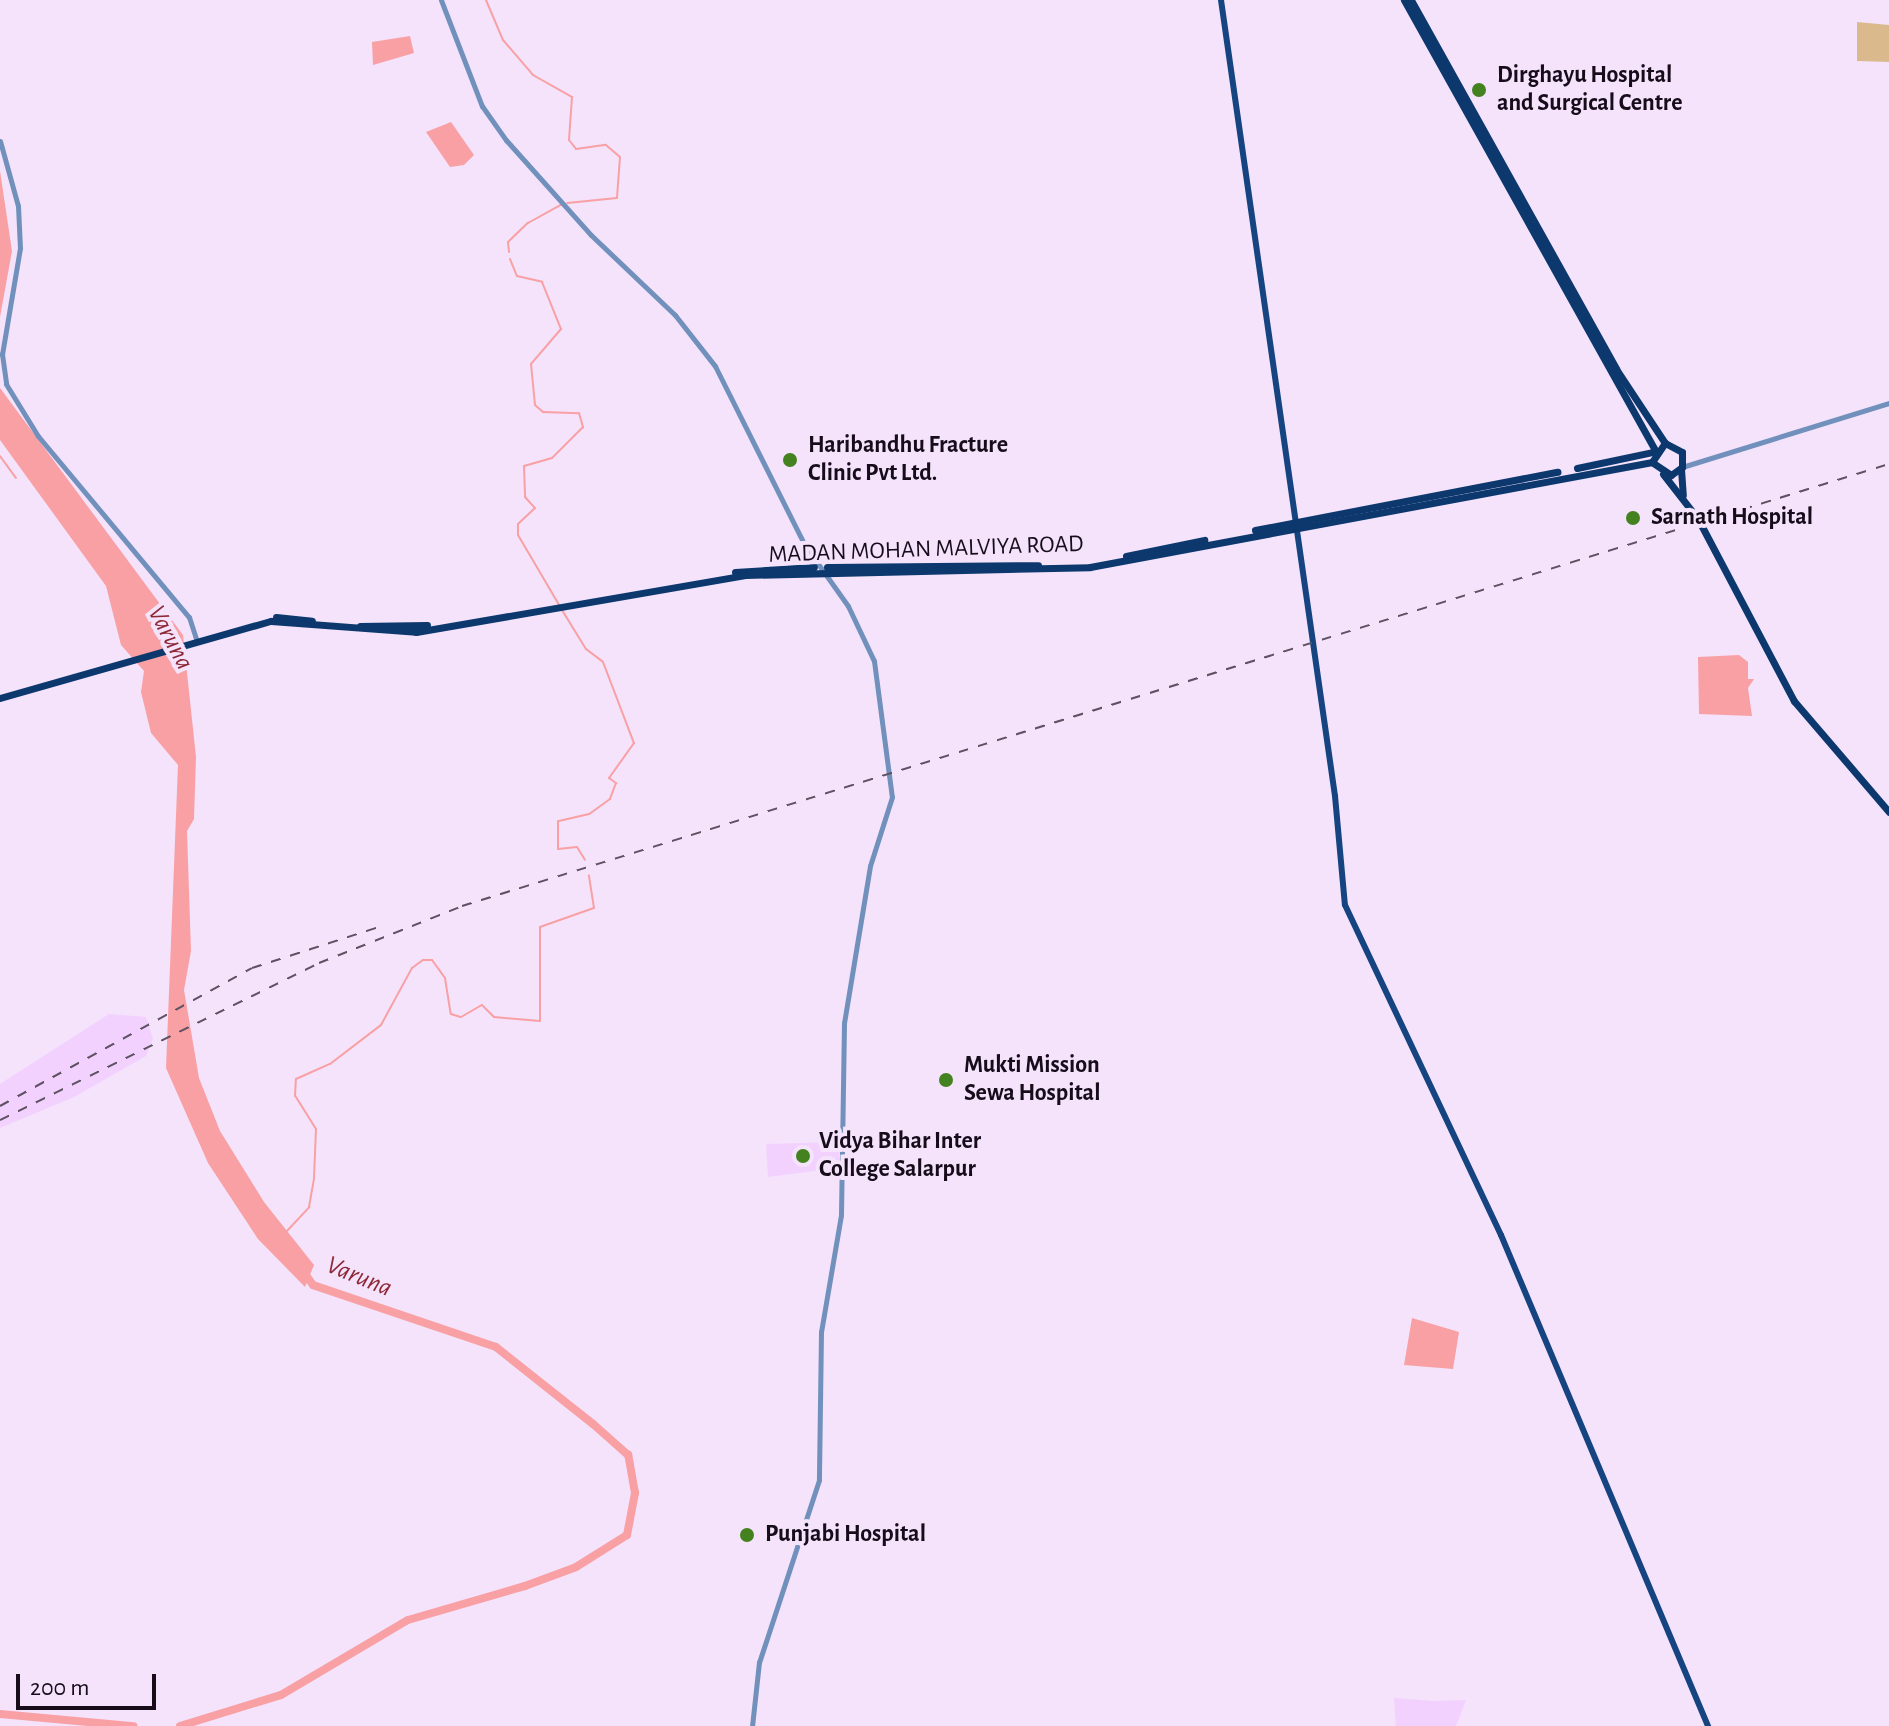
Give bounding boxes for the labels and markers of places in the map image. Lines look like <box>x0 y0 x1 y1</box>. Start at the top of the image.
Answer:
place label: Dirghayu Hospital and Surgical Centre <box>1497 62 1683 118</box>
marker: Dirghayu Hospital and Surgical Centre <box>1468 79 1490 101</box>
place label: Haribandhu Fracture Clinic Pvt Ltd. <box>808 432 1008 488</box>
marker: Haribandhu Fracture Clinic Pvt Ltd. <box>779 449 801 471</box>
place label: Sarnath Hospital <box>1651 504 1813 532</box>
marker: Sarnath Hospital <box>1622 507 1644 529</box>
place label: Mukti Mission Sewa Hospital <box>964 1052 1100 1108</box>
marker: Mukti Mission Sewa Hospital <box>935 1069 957 1091</box>
place label: Vidya Bihar Inter College Salarpur <box>819 1128 981 1184</box>
marker: Vidya Bihar Inter College Salarpur <box>794 1147 812 1165</box>
place label: Punjabi Hospital <box>765 1521 926 1549</box>
marker: Punjabi Hospital <box>736 1524 758 1546</box>

